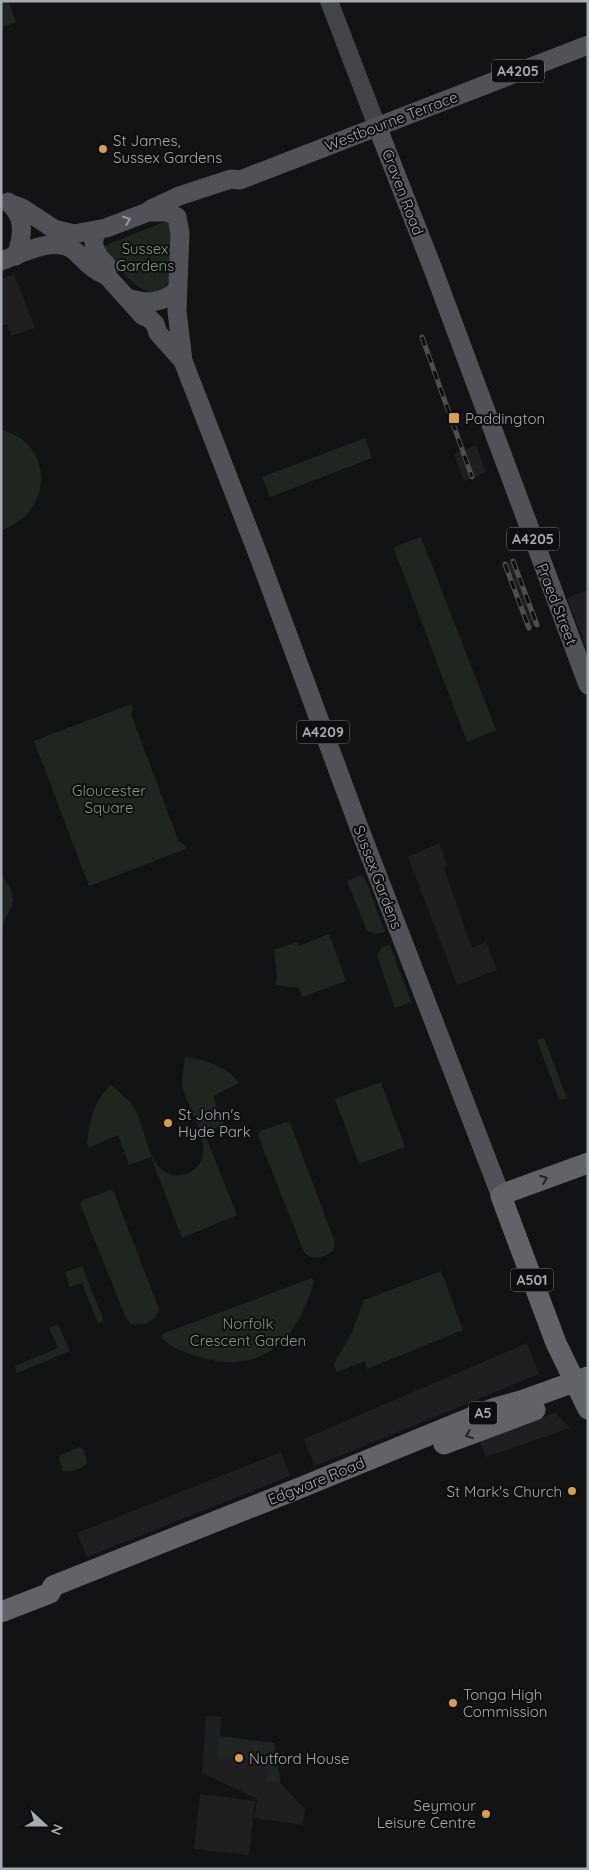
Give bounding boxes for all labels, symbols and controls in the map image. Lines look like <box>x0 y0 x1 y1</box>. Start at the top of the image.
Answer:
road number: A4205 <box>492 59 544 82</box>
street label: Westbourne Terrace <box>322 87 460 155</box>
place label: St James, Sussex Gardens <box>113 131 222 167</box>
marker: St James, Sussex Gardens <box>97 143 109 155</box>
street label: Craven Road <box>378 146 428 238</box>
one-way arrow <box>122 216 131 226</box>
park label: Sussex Gardens <box>116 239 174 275</box>
place label: Paddington <box>465 409 545 428</box>
marker: Paddington <box>447 411 461 425</box>
road number: A4205 <box>507 528 559 550</box>
street label: Praed Street <box>533 560 581 648</box>
road number: A4209 <box>297 720 349 744</box>
park label: Gloucester Square <box>72 781 146 817</box>
street label: Sussex Gardens <box>350 823 406 931</box>
place label: St John's Hyde Park <box>178 1105 251 1141</box>
marker: St John's Hyde Park <box>162 1117 174 1129</box>
one-way arrow <box>539 1175 548 1185</box>
road number: A501 <box>511 1268 553 1292</box>
park label: Norfolk Crescent Garden <box>190 1314 306 1350</box>
road number: A5 <box>469 1402 497 1425</box>
one-way arrow <box>465 1429 474 1439</box>
street label: Edgware Road <box>265 1453 367 1509</box>
place label: St Mark's Church <box>446 1482 562 1501</box>
marker: St Mark's Church <box>566 1485 578 1497</box>
place label: Tonga High Commission <box>463 1685 547 1721</box>
marker: Tonga High Commission <box>447 1697 459 1709</box>
place label: Nutford House <box>249 1749 350 1768</box>
marker: Nutford House <box>233 1752 245 1764</box>
place label: Seymour Leisure Centre <box>377 1796 476 1832</box>
north arrow <box>20 1800 70 1850</box>
marker: Seymour Leisure Centre <box>480 1808 492 1820</box>
text: N <box>47 1822 67 1838</box>

